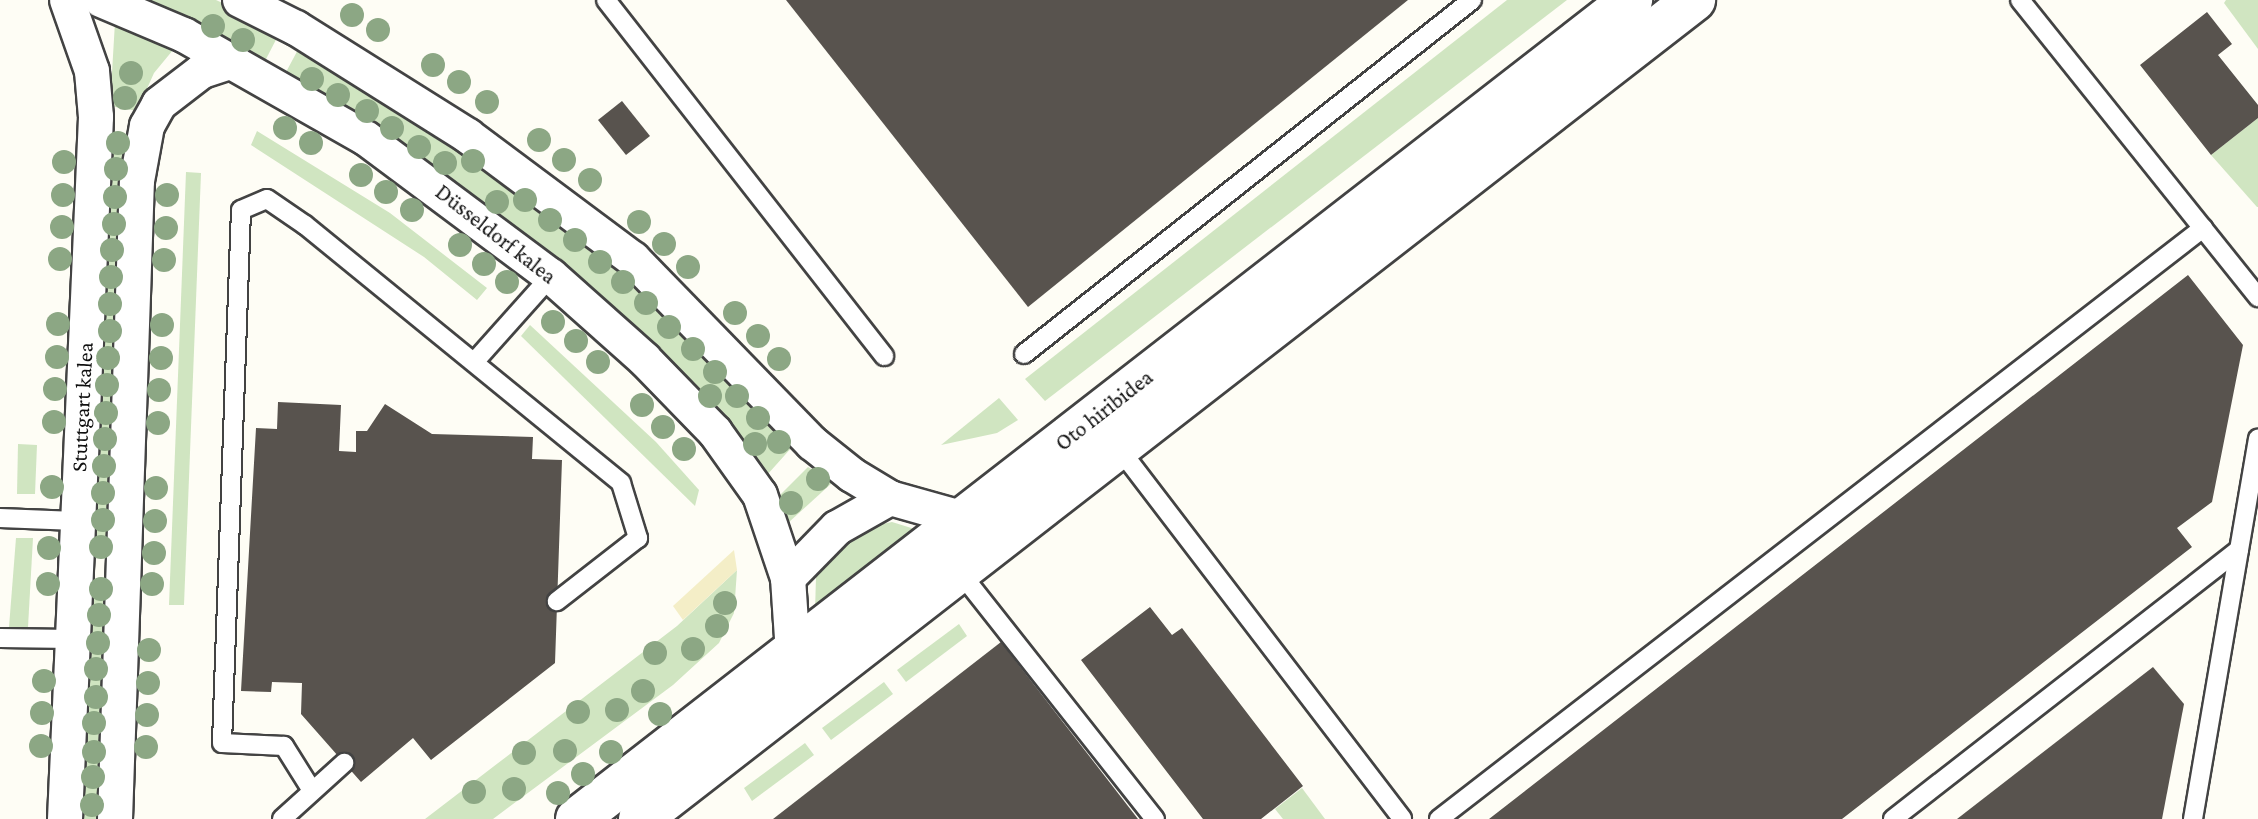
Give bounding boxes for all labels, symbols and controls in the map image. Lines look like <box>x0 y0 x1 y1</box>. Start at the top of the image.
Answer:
street label: Düsseldorf kalea <box>430 179 562 289</box>
street label: Stuttgart kalea <box>65 341 99 473</box>
street label: Oto hiribidea <box>1050 364 1158 456</box>

